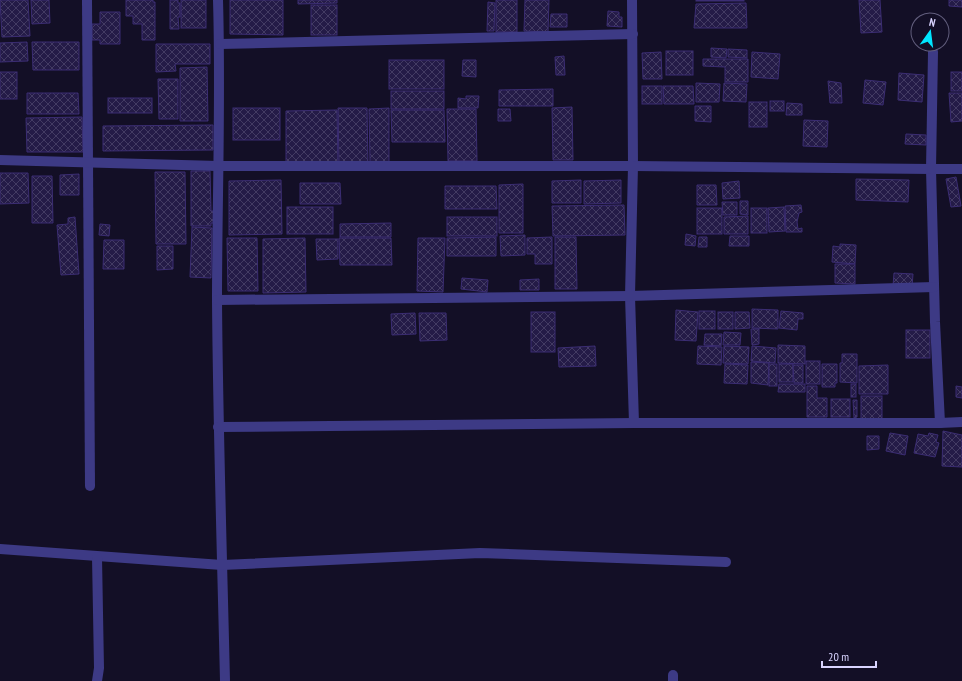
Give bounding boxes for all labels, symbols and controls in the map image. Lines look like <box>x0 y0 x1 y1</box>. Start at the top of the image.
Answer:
north arrow <box>910 12 950 52</box>
text: N <box>928 15 937 30</box>
scale bar <box>822 643 876 669</box>
text: 20 m <box>828 649 849 664</box>

